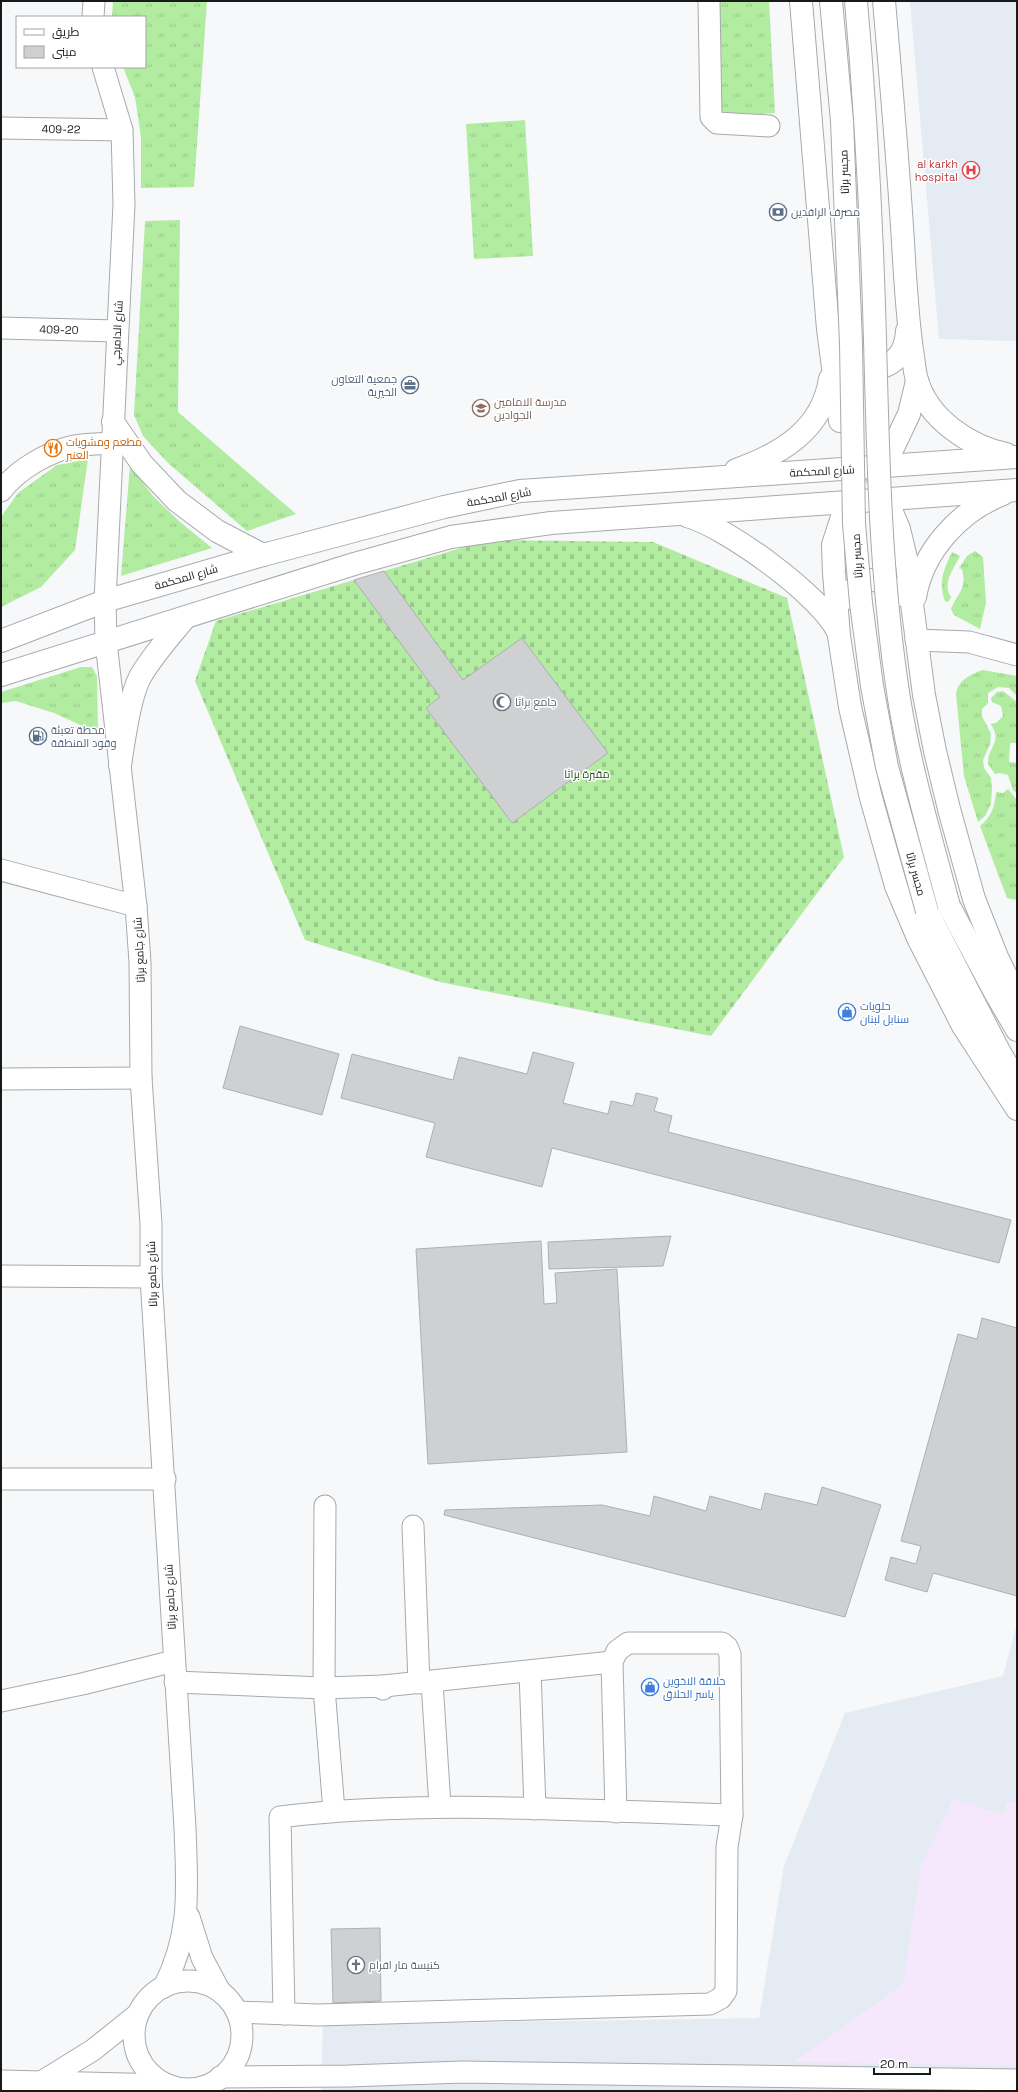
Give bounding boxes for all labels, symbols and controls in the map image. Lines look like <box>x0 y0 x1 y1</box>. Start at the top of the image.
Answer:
legend <box>16 16 146 68</box>
text: طريق <box>52 24 80 40</box>
text: مبنى <box>52 44 77 60</box>
street label: 409-22 <box>41 122 81 136</box>
street label: مجسر براثا <box>836 150 852 194</box>
place label: al karkh hospital <box>915 157 958 184</box>
hospital icon: al karkh hospital <box>961 160 981 180</box>
bank icon: مصرف الرافدين <box>768 202 788 222</box>
place label: مصرف الرافدين <box>791 205 860 219</box>
street label: شارع الدامرجي <box>108 300 128 366</box>
street label: 409-20 <box>39 322 79 337</box>
place label: جمعية التعاون الخيرية <box>331 372 397 399</box>
office icon: جمعية التعاون الخيرية <box>400 375 420 395</box>
place label: مدرسة الامامين الجوادين <box>494 395 566 422</box>
school or university icon: مدرسة الامامين الجوادين <box>471 398 491 418</box>
place label: مطعم ومشويات العنبر <box>65 435 142 462</box>
restaurant icon: مطعم ومشويات العنبر <box>43 438 63 458</box>
street label: شارع المحكمة <box>789 462 855 481</box>
street label: شارع المحكمة <box>466 484 532 511</box>
street label: مجسر براثا <box>848 533 866 579</box>
street label: شارع المحكمة <box>153 561 220 594</box>
mosque icon: جامع براثا <box>492 692 512 712</box>
place label: جامع براثا <box>515 695 557 710</box>
place label: محطة تعبئة وقود المنطقة <box>51 723 116 750</box>
fuel station icon: محطة تعبئة وقود المنطقة <box>28 726 48 746</box>
park label: مقبرة براثا <box>564 767 610 781</box>
street label: مجسر براثا <box>903 851 929 897</box>
street label: شارع جامع براثا <box>130 917 149 983</box>
place label: حلويات سنابل لبنان <box>860 999 909 1026</box>
shop icon: حلويات سنابل لبنان <box>837 1002 857 1022</box>
street label: شارع جامع براثا <box>144 1241 161 1307</box>
street label: شارع جامع براثا <box>161 1564 180 1630</box>
place label: حلاقة الاخوين ياسر الحلاق <box>663 1674 725 1701</box>
shop icon: حلاقة الاخوين ياسر الحلاق <box>640 1677 660 1697</box>
church icon: كنيسة مار افرام <box>346 1955 366 1975</box>
place label: كنيسة مار افرام <box>369 1958 440 1973</box>
scale bar <box>874 2050 930 2076</box>
text: 20 m <box>880 2056 908 2072</box>

